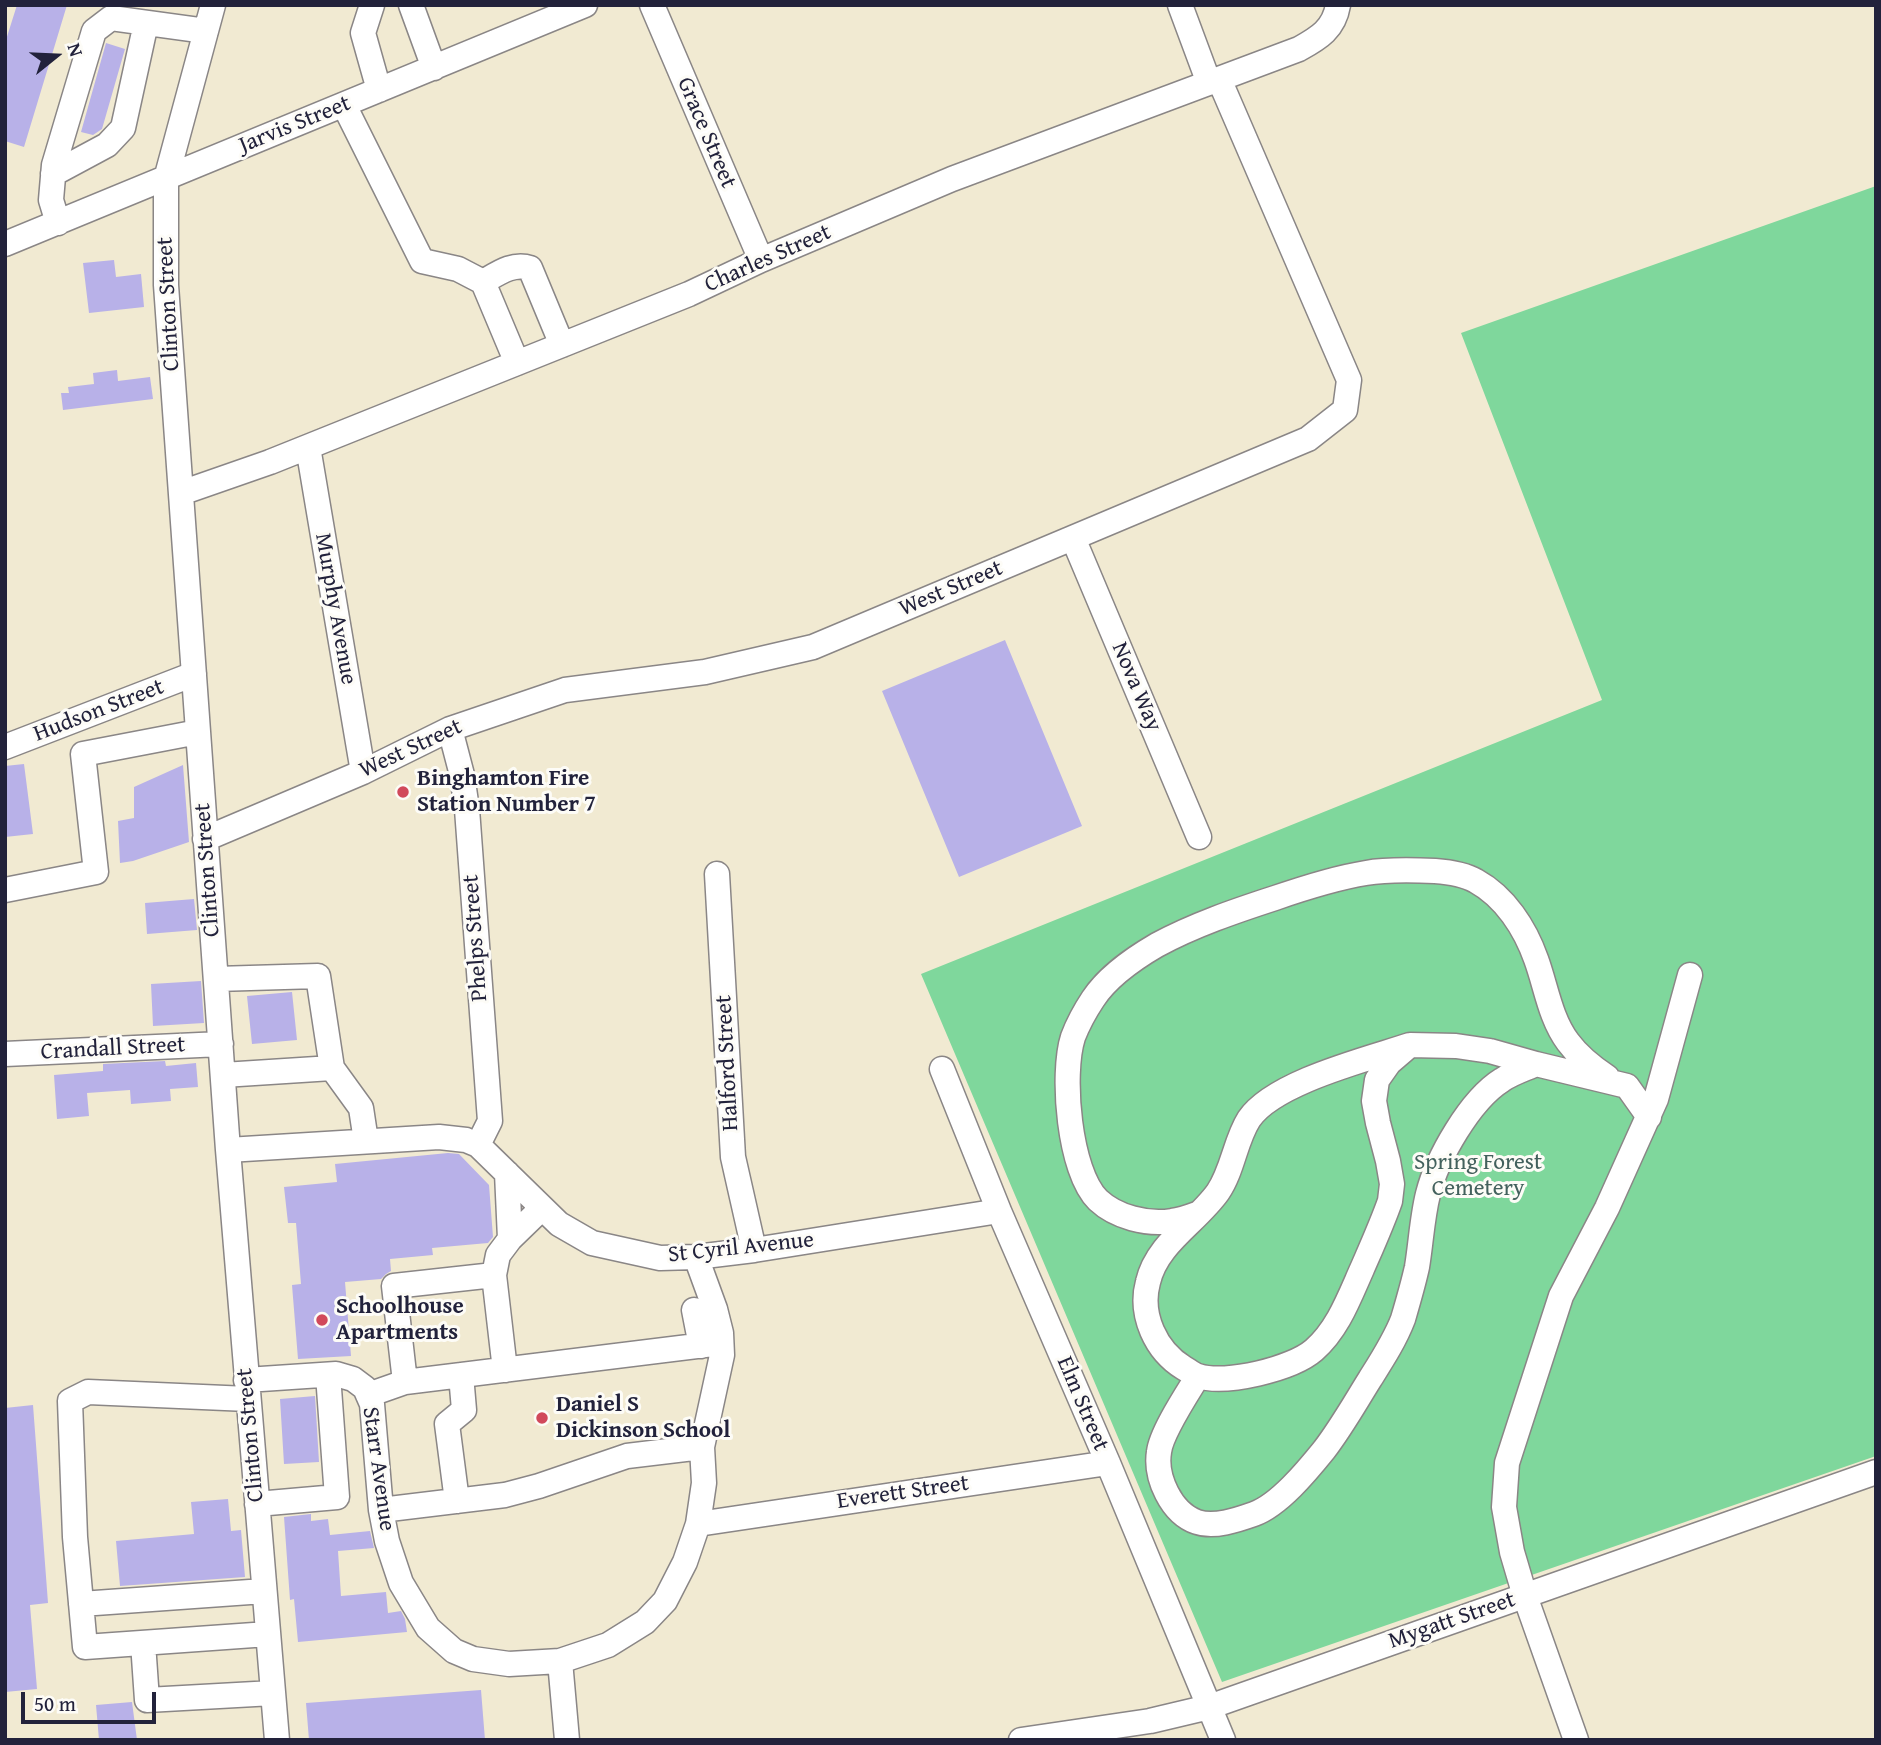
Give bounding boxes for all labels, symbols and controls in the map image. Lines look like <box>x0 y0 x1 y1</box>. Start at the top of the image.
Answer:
north arrow <box>21 21 91 91</box>
text: N <box>61 39 91 60</box>
street label: Grace Street <box>670 73 742 193</box>
street label: Jarvis Street <box>235 90 355 160</box>
street label: Charles Street <box>701 219 835 299</box>
street label: Clinton Street <box>152 236 186 372</box>
street label: Murphy Avenue <box>308 531 362 687</box>
street label: West Street <box>895 555 1007 623</box>
street label: Nova Way <box>1105 638 1167 736</box>
street label: Hudson Street <box>30 674 168 748</box>
street label: West Street <box>355 713 467 785</box>
place label: Binghamton Fire Station Number 7 <box>417 765 596 819</box>
marker: Binghamton Fire Station Number 7 <box>395 784 411 800</box>
street label: Clinton Street <box>190 802 226 938</box>
street label: Phelps Street <box>458 874 494 1002</box>
street label: Halford Street <box>711 994 745 1132</box>
street label: Crandall Street <box>40 1031 186 1067</box>
park label: Spring Forest Cemetery <box>1414 1149 1542 1203</box>
street label: St Cyril Avenue <box>667 1227 815 1269</box>
place label: Schoolhouse Apartments <box>336 1293 464 1347</box>
marker: Schoolhouse Apartments <box>314 1312 330 1328</box>
street label: Elm Street <box>1050 1353 1114 1455</box>
street label: Clinton Street <box>231 1367 271 1503</box>
place label: Daniel S Dickinson School <box>556 1391 730 1445</box>
street label: Starr Avenue <box>356 1405 400 1533</box>
marker: Daniel S Dickinson School <box>534 1410 550 1426</box>
street label: Everett Street <box>835 1470 971 1516</box>
street label: Mygatt Street <box>1385 1586 1519 1656</box>
scale bar <box>24 1678 159 1722</box>
text: 50 m <box>34 1688 76 1719</box>

